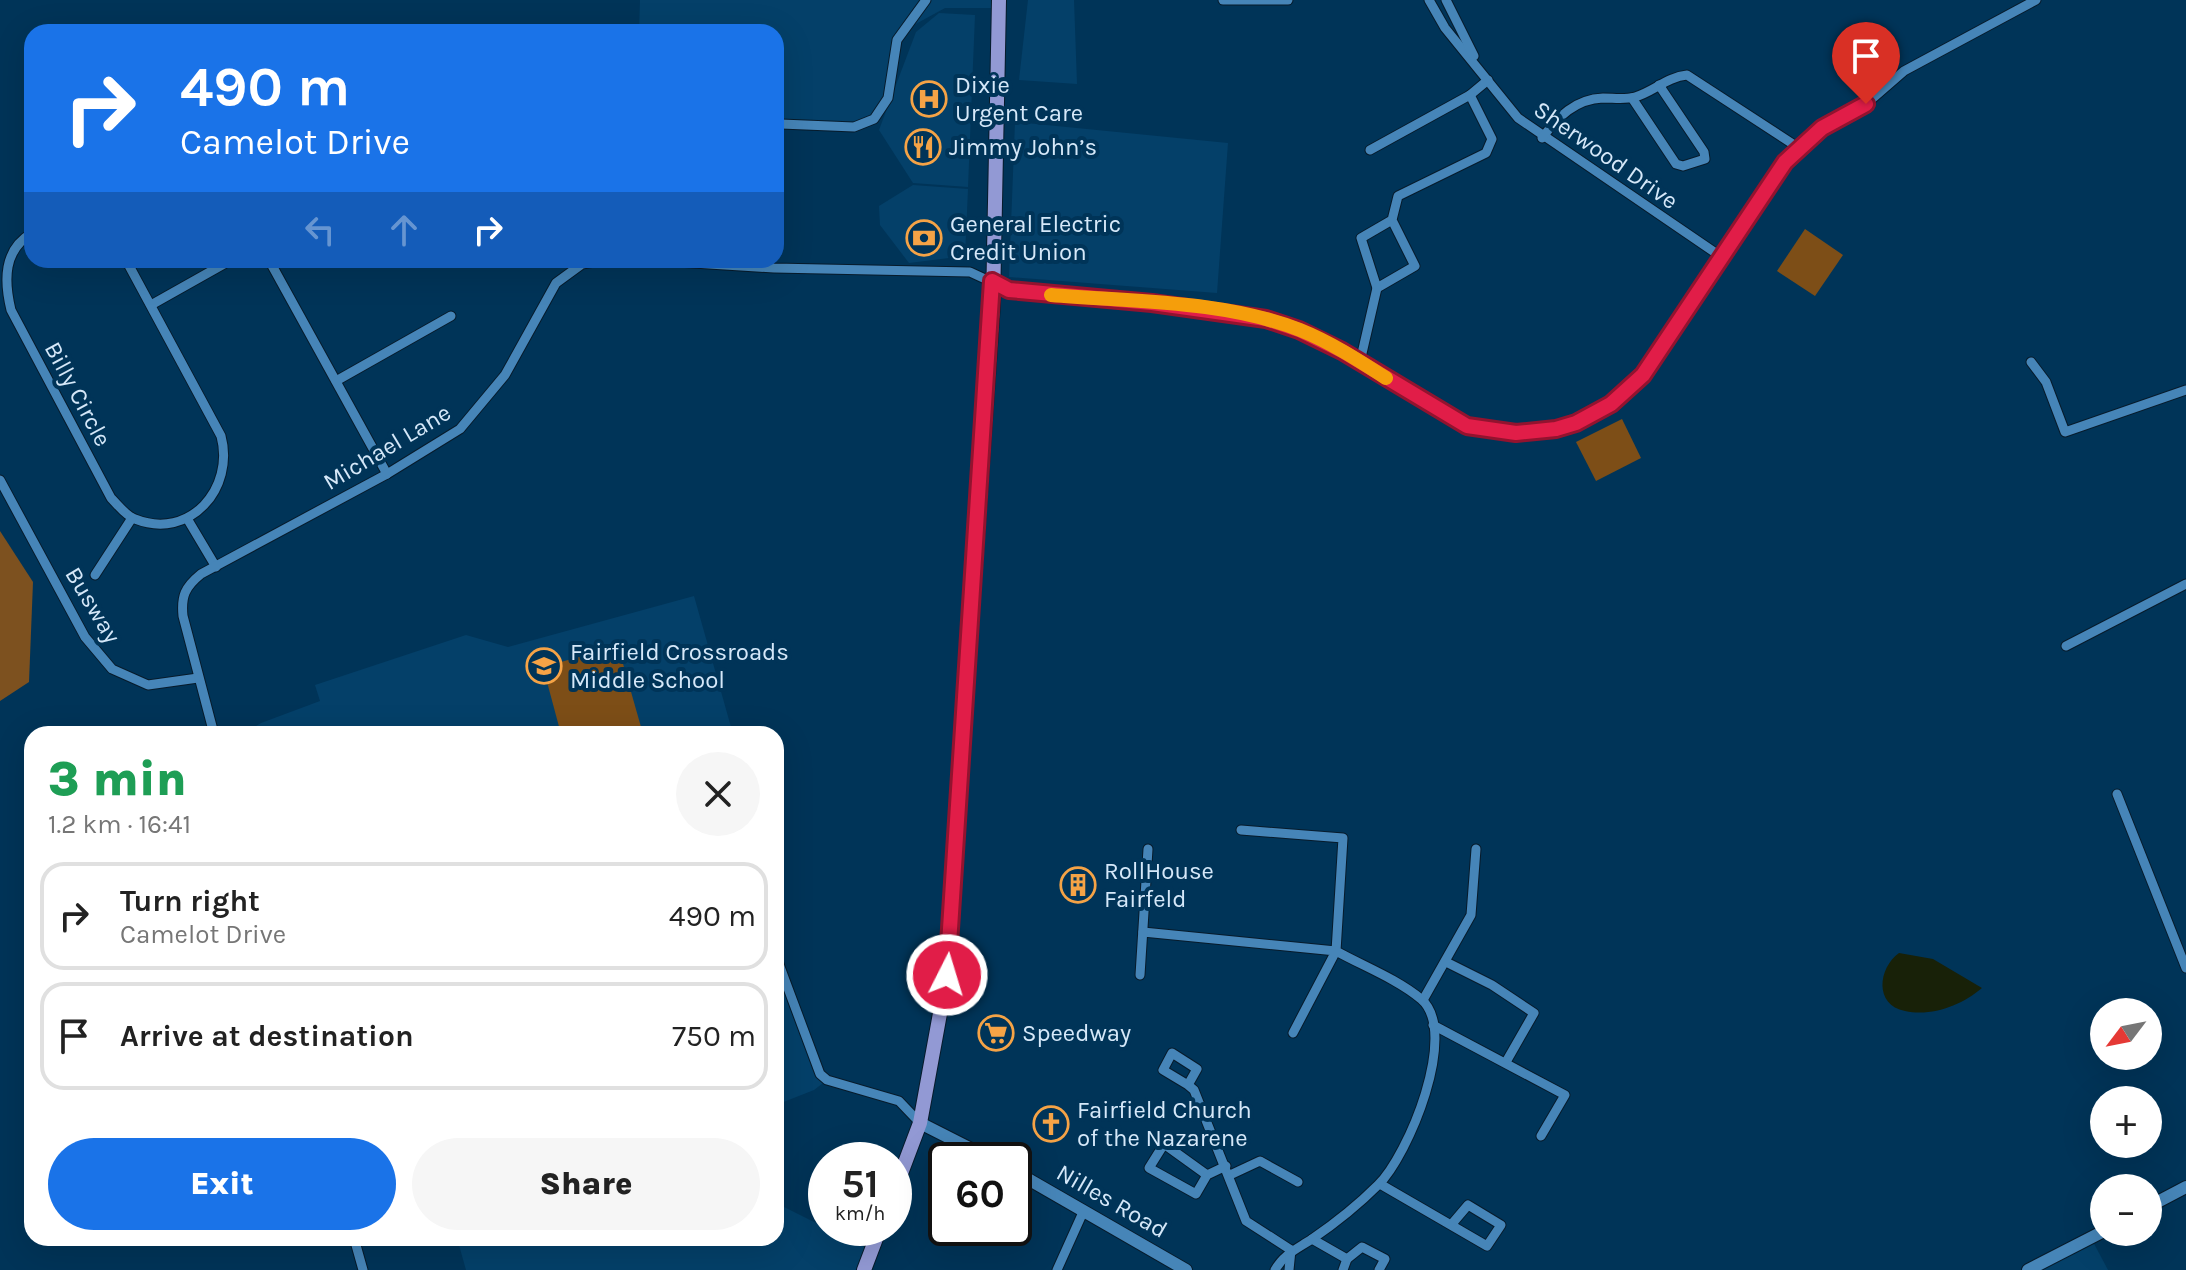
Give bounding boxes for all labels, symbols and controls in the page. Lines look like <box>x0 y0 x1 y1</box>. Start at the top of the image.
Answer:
pin <box>1832 22 1900 104</box>
icon: arrive <box>1844 34 1888 78</box>
text: 490 m <box>180 54 350 119</box>
icon: right <box>48 56 152 160</box>
place label: Dixie Urgent Care <box>955 71 1083 127</box>
hospital icon: Dixie Urgent Care <box>910 80 948 118</box>
street label: Sherwood Drive <box>1529 95 1683 215</box>
text: Camelot Drive <box>180 121 410 163</box>
restaurant icon: Jimmy John’s <box>904 128 942 166</box>
place label: Jimmy John’s <box>949 133 1097 161</box>
icon: left <box>298 208 342 252</box>
icon: ahead <box>382 208 426 252</box>
icon: right <box>466 208 510 252</box>
place label: General Electric Credit Union <box>950 210 1121 266</box>
bank icon: General Electric Credit Union <box>905 219 943 257</box>
street label: Billy Circle <box>39 337 117 451</box>
street label: Michael Lane <box>318 398 456 496</box>
street label: Busway <box>59 562 127 648</box>
place label: Fairfield Crossroads Middle School <box>570 638 789 694</box>
school or university icon: Fairfield Crossroads Middle School <box>525 647 563 685</box>
text: 3 min <box>48 751 187 807</box>
button: close <box>676 752 760 836</box>
text: 1.2 km · 16:41 <box>48 809 191 840</box>
place label: RollHouse Fairfeld <box>1104 857 1214 913</box>
building icon: RollHouse Fairfeld <box>1059 866 1097 904</box>
text: Turn right <box>120 883 260 919</box>
icon: right <box>52 894 96 938</box>
text: 490 m <box>669 898 756 934</box>
text: Camelot Drive <box>120 919 286 950</box>
position arrow <box>905 933 989 1017</box>
north arrow <box>2090 998 2162 1070</box>
map controls <box>2090 998 2162 1246</box>
icon: arrive <box>52 1014 96 1058</box>
supermarket icon: Speedway <box>977 1014 1015 1052</box>
text: Arrive at destination <box>120 1018 414 1054</box>
text: 750 m <box>672 1018 756 1054</box>
place label: Speedway <box>1022 1019 1131 1047</box>
button: + <box>2090 1086 2162 1158</box>
place label: Fairfield Church of the Nazarene <box>1077 1096 1252 1152</box>
church icon: Fairfield Church of the Nazarene <box>1032 1105 1070 1143</box>
button: Exit <box>48 1138 396 1230</box>
button: Share <box>412 1138 760 1230</box>
speed limit sign: 60 <box>928 1142 1032 1246</box>
street label: Nilles Road <box>1052 1158 1172 1244</box>
text: 51 <box>841 1160 879 1207</box>
button: − <box>2090 1174 2162 1246</box>
text: km/h <box>835 1202 885 1225</box>

